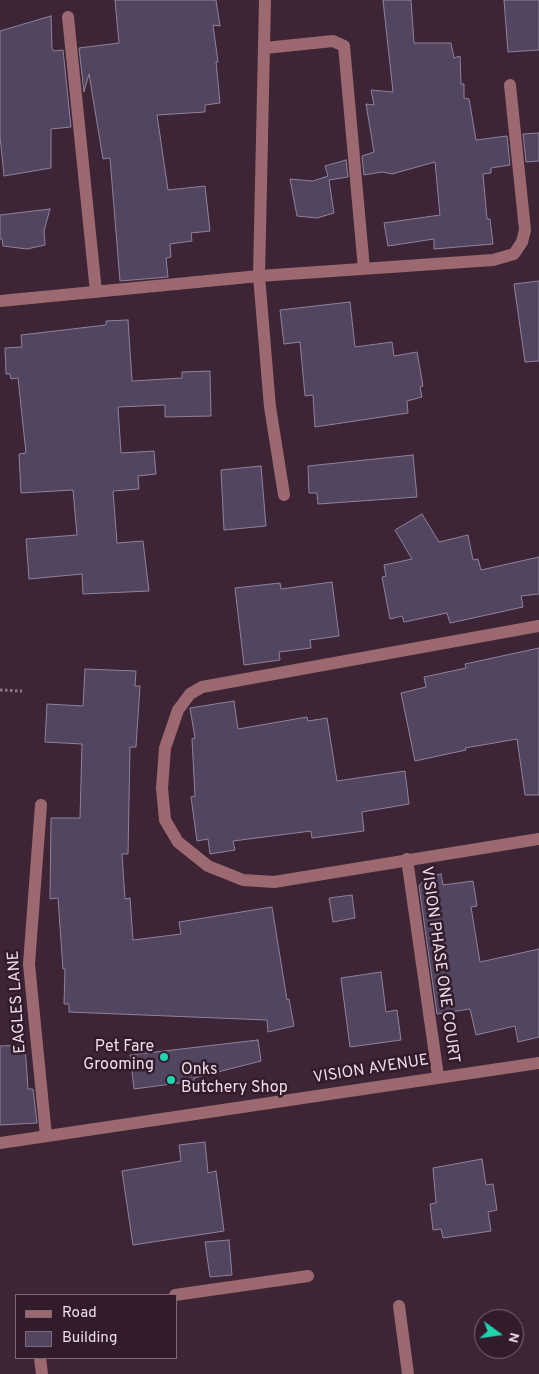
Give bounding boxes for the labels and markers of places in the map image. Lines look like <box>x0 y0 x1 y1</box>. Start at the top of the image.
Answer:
place label: Pet Fare Grooming <box>83 1038 154 1076</box>
marker: Pet Fare Grooming <box>158 1051 170 1063</box>
place label: Onks Butchery Shop <box>181 1061 288 1099</box>
marker: Onks Butchery Shop <box>165 1074 177 1086</box>

